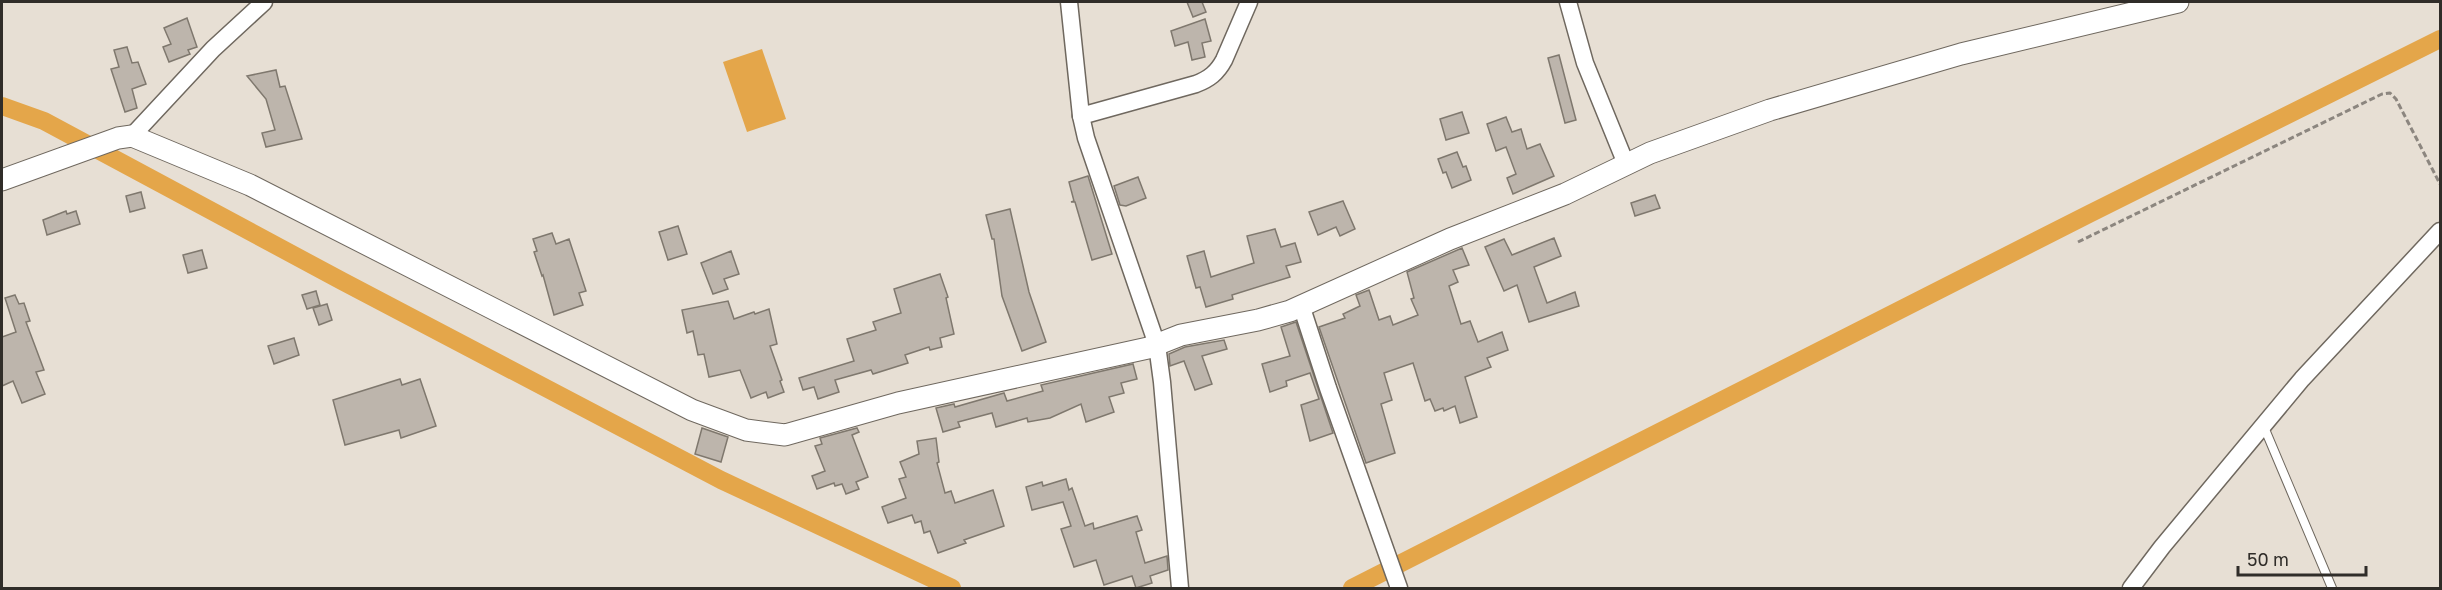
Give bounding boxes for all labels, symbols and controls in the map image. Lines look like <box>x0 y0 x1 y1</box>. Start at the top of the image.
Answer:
scale bar <box>2238 539 2366 577</box>
text: 50 m <box>2247 548 2289 570</box>

